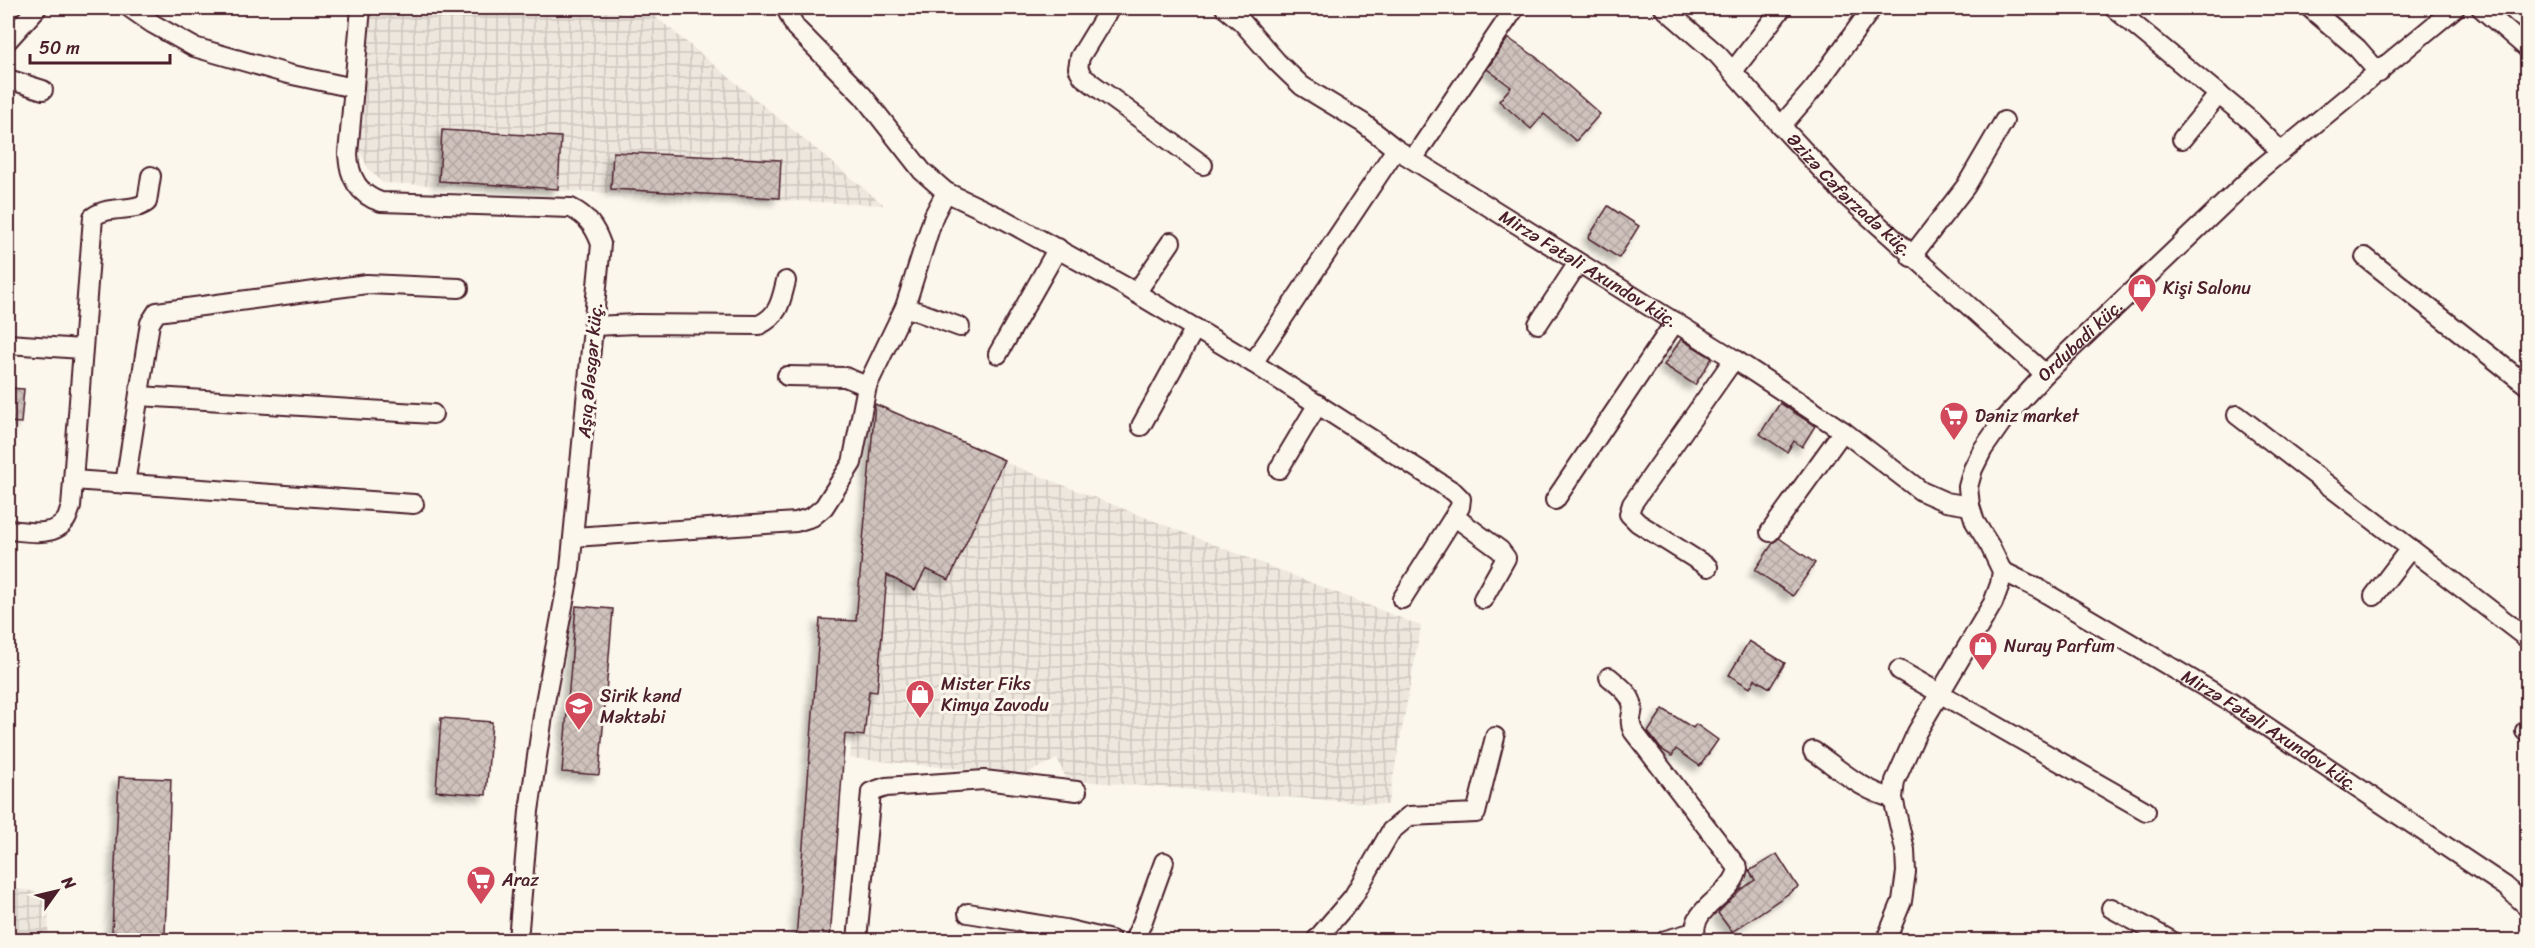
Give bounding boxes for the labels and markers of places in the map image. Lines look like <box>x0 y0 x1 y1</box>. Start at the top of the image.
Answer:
shop icon: Kişi Salonu <box>2126 272 2158 314</box>
place label: Kişi Salonu <box>2163 272 2251 304</box>
supermarket icon: Dəniz market <box>1938 400 1970 442</box>
place label: Dəniz market <box>1975 400 2079 432</box>
shop icon: Nuray Parfum <box>1967 630 1999 672</box>
place label: Nuray Parfum <box>2004 630 2115 662</box>
place label: Mister Fiks Kimya Zavodu <box>941 668 1049 721</box>
shop icon: Mister Fiks Kimya Zavodu <box>904 678 936 720</box>
place label: Sirik kənd Məktəbi <box>600 680 682 733</box>
school or university icon: Sirik kənd Məktəbi <box>563 690 595 732</box>
supermarket icon: Araz <box>465 864 497 906</box>
place label: Araz <box>501 864 539 896</box>

